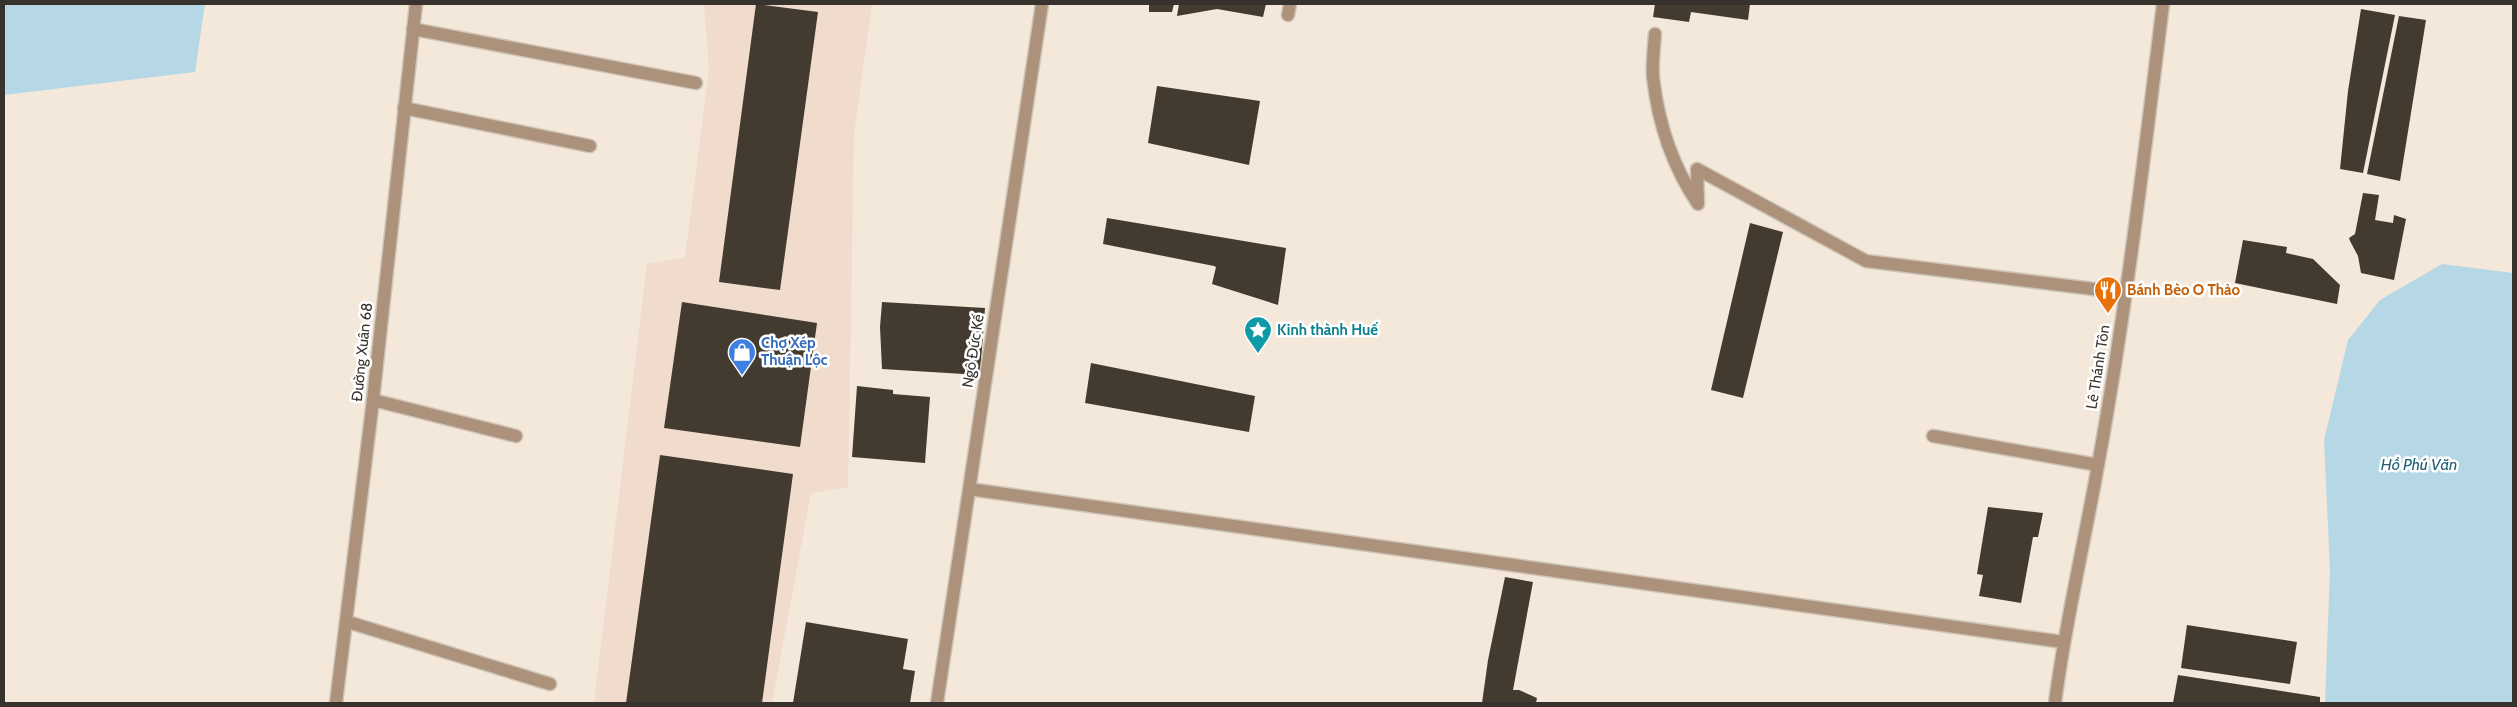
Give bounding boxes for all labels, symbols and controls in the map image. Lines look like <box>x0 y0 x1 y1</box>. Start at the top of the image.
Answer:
restaurant icon: Bánh Bèo O Thảo <box>2093 275 2123 314</box>
place label: Bánh Bèo O Thảo <box>2127 281 2241 299</box>
street label: Đường Xuân 68 <box>348 302 376 402</box>
street label: Ngô Đức Kế <box>958 313 988 389</box>
place icon: Kinh thành Huế <box>1243 315 1273 354</box>
place label: Kinh thành Huế <box>1277 321 1379 339</box>
street label: Lê Thánh Tôn <box>2082 324 2114 410</box>
place label: Chợ Xép Thuận Lộc <box>761 334 828 369</box>
shop icon: Chợ Xép Thuận Lộc <box>727 337 757 376</box>
water label: Hồ Phú Văn <box>2381 455 2457 474</box>

